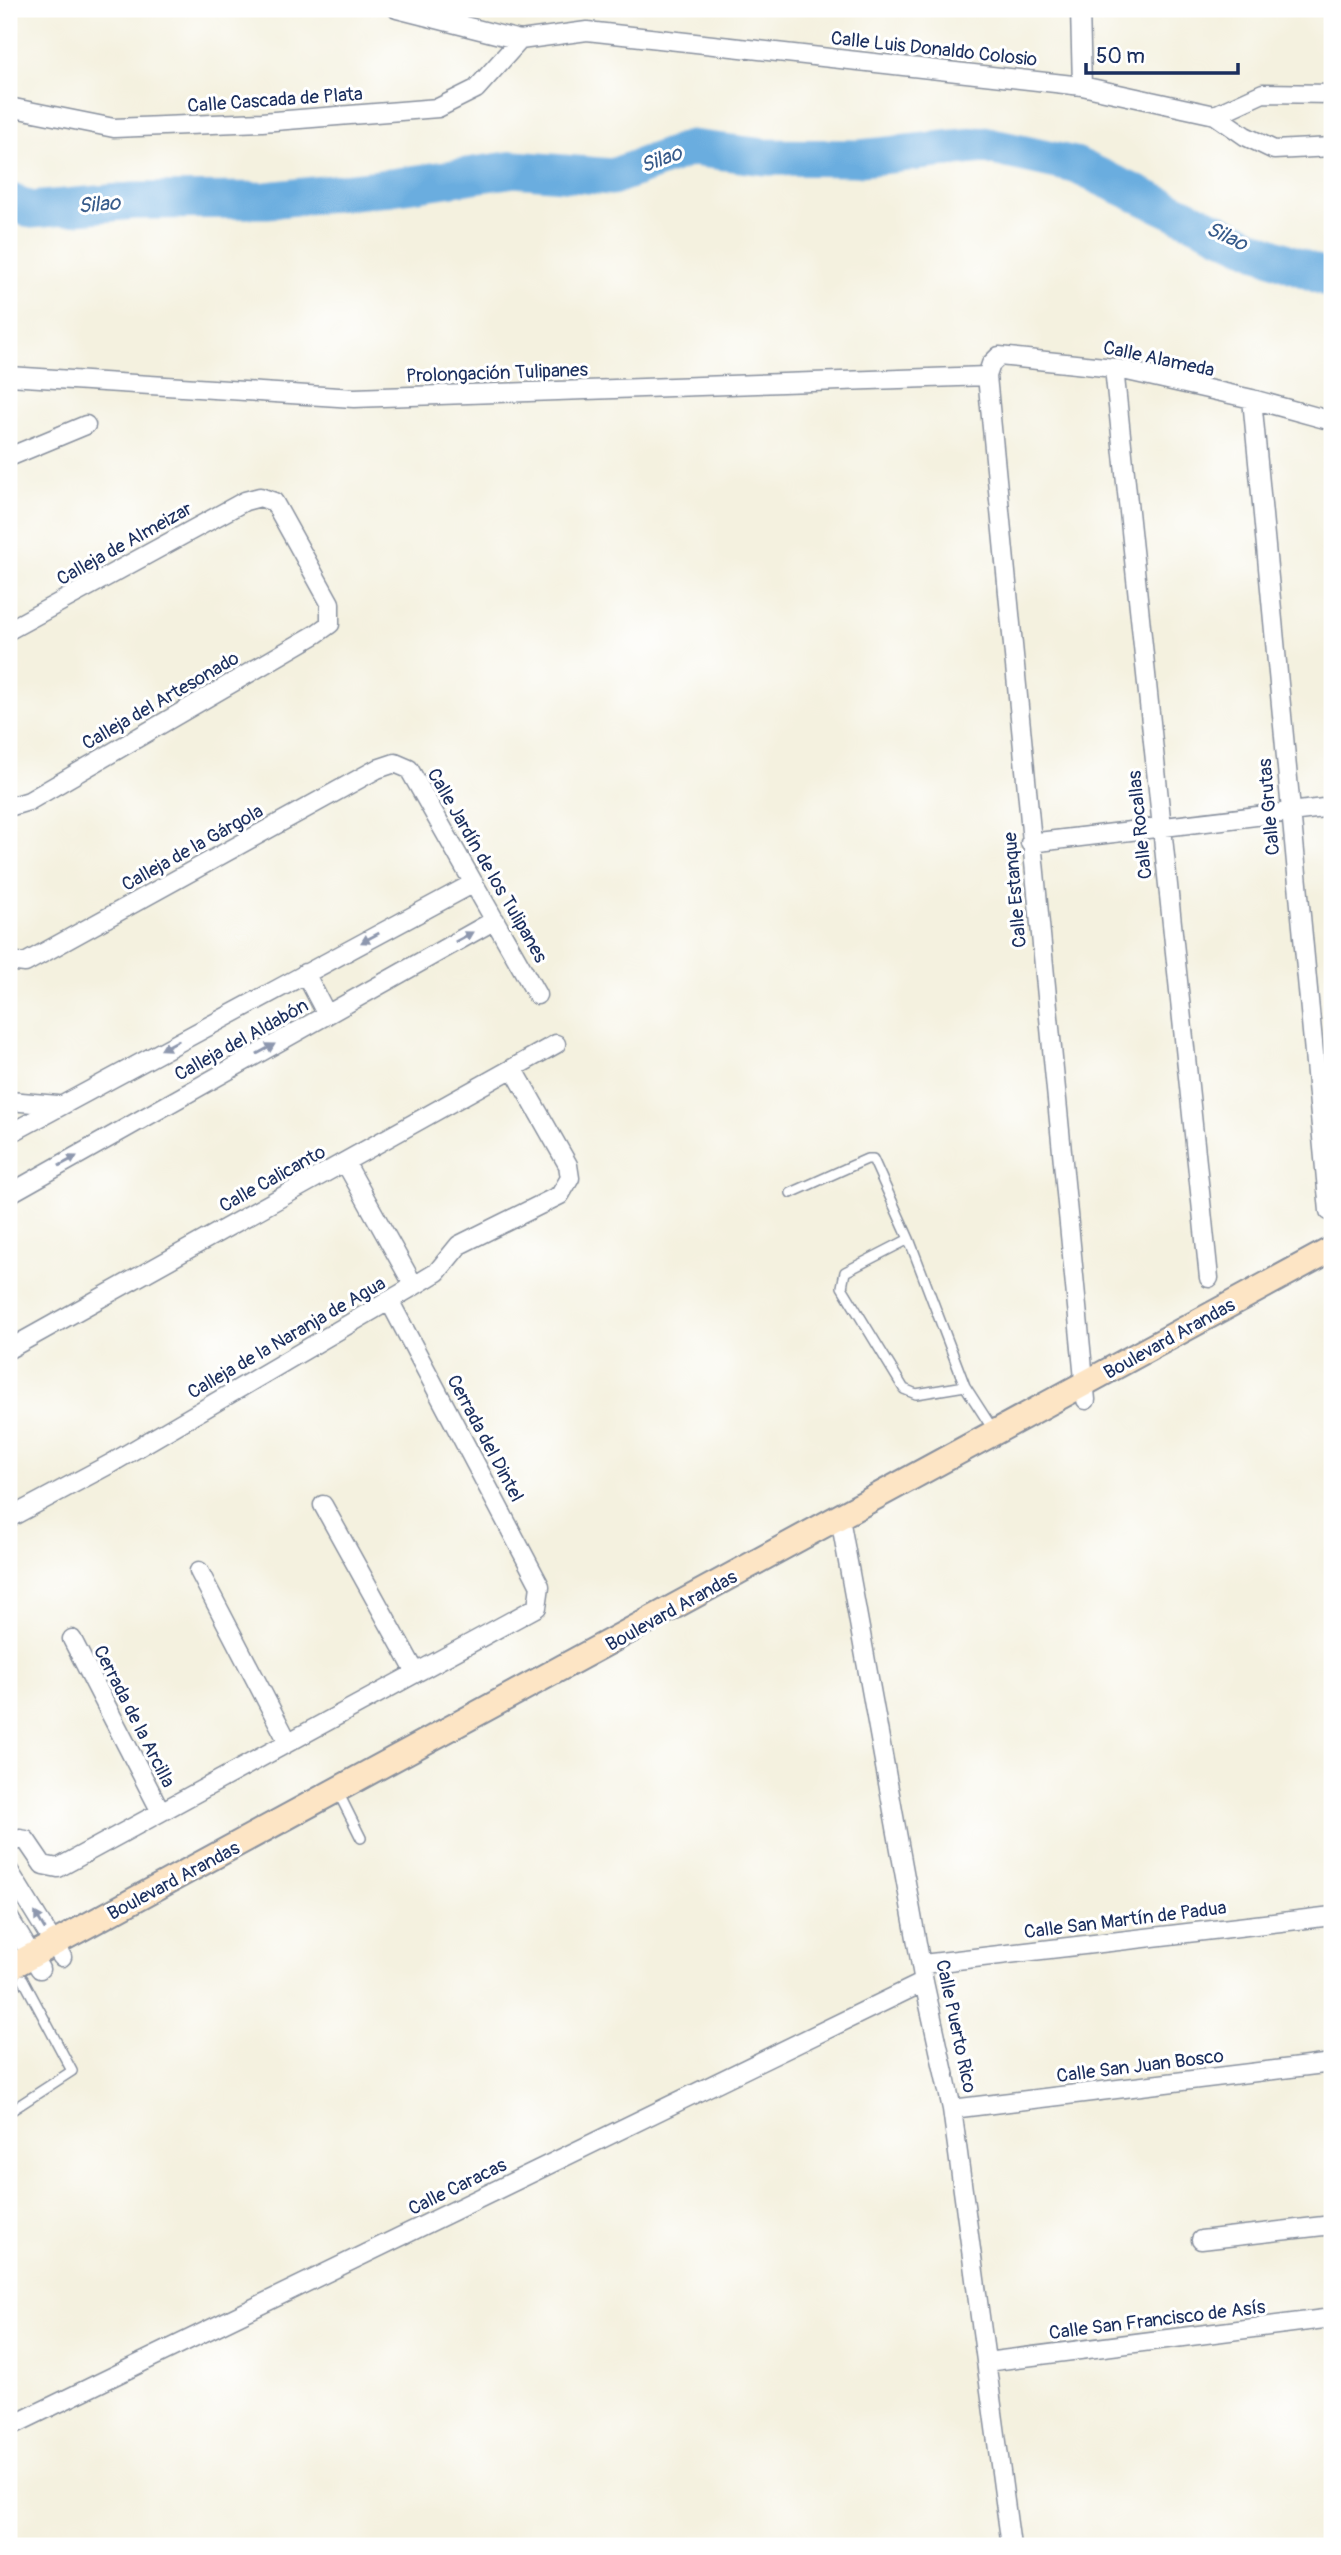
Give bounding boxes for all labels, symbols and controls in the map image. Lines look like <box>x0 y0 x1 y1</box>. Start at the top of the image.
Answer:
street label: Calle Luis Donaldo Colosio <box>830 26 1038 72</box>
scale bar <box>1086 32 1238 76</box>
text: 50 m <box>1096 43 1145 70</box>
street label: Calle Cascada de Plata <box>187 82 364 118</box>
water label: Silao <box>637 139 687 179</box>
water label: Silao <box>77 189 123 220</box>
water label: Silao <box>1202 215 1253 258</box>
street label: Calle Alameda <box>1101 335 1217 383</box>
street label: Prolongación Tulipanes <box>406 358 589 388</box>
street label: Calleja de Almeizar <box>53 497 197 591</box>
street label: Calleja del Artesonado <box>78 646 243 756</box>
street label: Calle Grutas <box>1253 757 1285 856</box>
street label: Calle Jardín de los Tulipanes <box>422 764 553 967</box>
street label: Calle Rocallas <box>1122 769 1158 880</box>
street label: Calleja de la Gárgola <box>118 799 268 897</box>
street label: Calle Estanque <box>998 830 1032 949</box>
one-way arrow <box>455 931 474 943</box>
one-way arrow <box>361 932 380 944</box>
street label: Calleja del Aldabón <box>170 993 313 1087</box>
one-way arrow <box>160 1040 180 1051</box>
one-way arrow <box>257 1043 276 1055</box>
street label: Calle Calicanto <box>215 1140 330 1218</box>
one-way arrow <box>59 1155 78 1167</box>
street label: Calleja de la Naranja de Agua <box>183 1271 390 1404</box>
street label: Boulevard Arandas <box>1100 1293 1240 1385</box>
street label: Cerrada del Dintel <box>442 1371 529 1506</box>
street label: Boulevard Arandas <box>602 1565 742 1657</box>
street label: Cerrada de la Arcilla <box>88 1641 180 1792</box>
street label: Boulevard Arandas <box>103 1836 244 1926</box>
street label: Calle San Martín de Padua <box>1023 1896 1228 1944</box>
one-way arrow <box>34 1911 46 1930</box>
street label: Calle Puerto Rico <box>930 1957 982 2095</box>
street label: Calle San Juan Bosco <box>1055 2044 1225 2088</box>
street label: Calle Caracas <box>404 2153 511 2221</box>
street label: Calle San Francisco de Asís <box>1048 2295 1267 2345</box>

